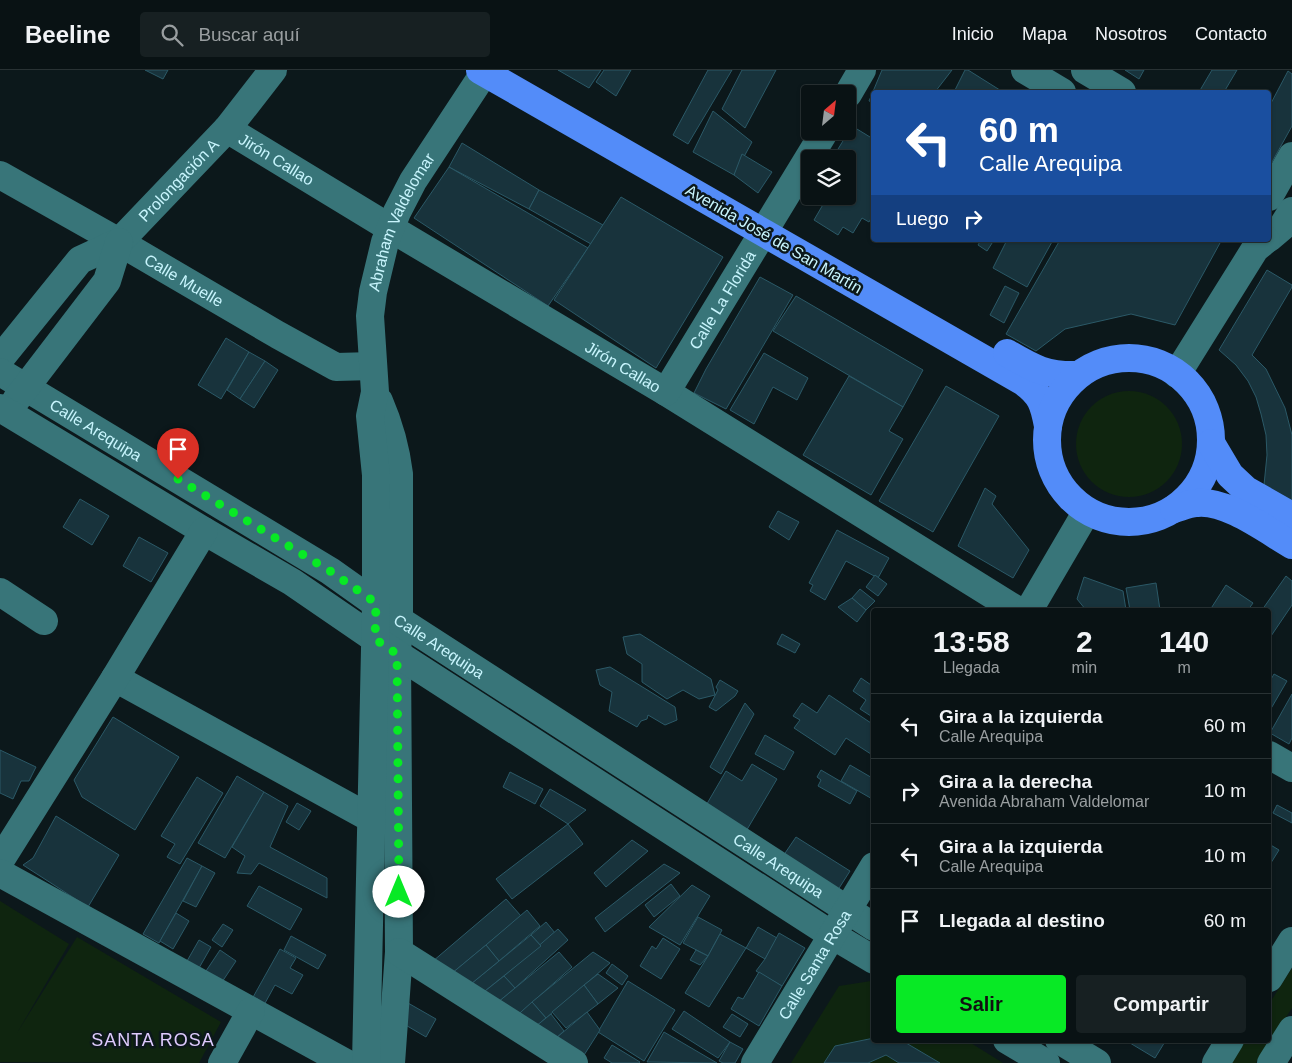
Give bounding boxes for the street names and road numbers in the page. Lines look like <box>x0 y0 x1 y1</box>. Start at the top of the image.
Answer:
street label: Jirón Callao <box>236 130 317 188</box>
street label: Prolongación A <box>135 135 222 225</box>
street label: Abraham Valdelomar <box>365 149 438 293</box>
street label: Avenida José de San Martín <box>683 181 865 297</box>
street label: Calle La Florida <box>686 247 759 352</box>
street label: Calle Muelle <box>142 251 227 310</box>
street label: Jirón Callao <box>583 338 664 396</box>
street label: Calle Arequipa <box>47 396 145 464</box>
street label: Calle Arequipa <box>391 611 488 682</box>
street label: Calle Arequipa <box>730 830 827 901</box>
street label: Calle Santa Rosa <box>775 907 854 1022</box>

